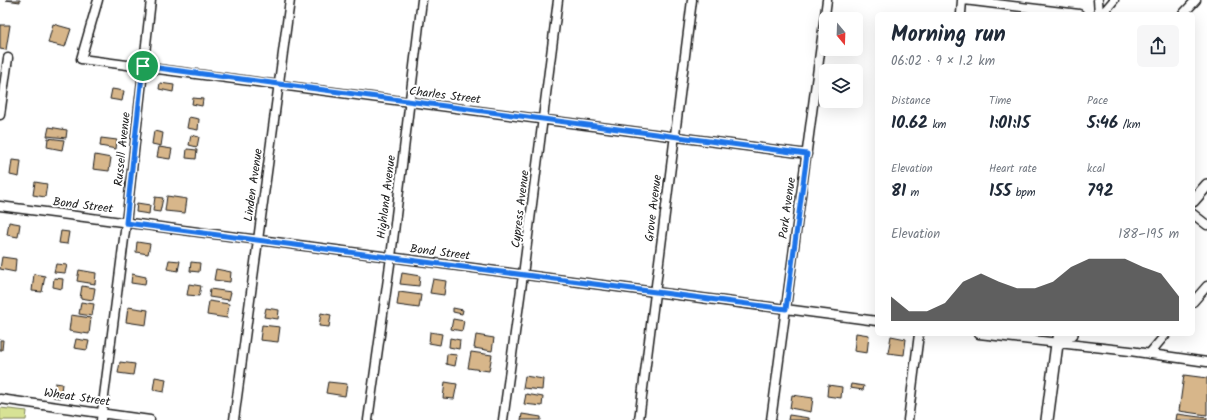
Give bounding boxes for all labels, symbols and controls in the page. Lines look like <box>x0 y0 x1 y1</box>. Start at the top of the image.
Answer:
north arrow <box>819 12 863 56</box>
map controls <box>819 12 863 108</box>
text: Morning run <box>891 18 1006 53</box>
button: share <box>1137 25 1179 67</box>
pin <box>126 49 160 83</box>
text: 06:02 · 9 × 1.2 km <box>891 51 995 72</box>
icon: arrive <box>132 55 154 77</box>
button: layers <box>819 64 863 108</box>
street label: Charles Street <box>408 82 482 109</box>
text: Distance <box>891 92 931 110</box>
text: Time <box>989 92 1011 110</box>
text: Pace <box>1087 92 1108 110</box>
street label: Russell Avenue <box>109 110 136 187</box>
text: 10.62 <box>891 110 928 137</box>
text: 1:01:15 <box>989 110 1030 137</box>
text: 5:46 <box>1087 110 1118 137</box>
text: km <box>928 116 946 134</box>
text: /km <box>1118 116 1141 134</box>
street label: Linden Avenue <box>239 147 268 223</box>
street label: Highland Avenue <box>372 154 401 240</box>
text: Elevation <box>891 160 933 178</box>
text: Heart rate <box>989 160 1037 178</box>
text: kcal <box>1087 160 1105 178</box>
street label: Cypress Avenue <box>506 168 535 249</box>
street label: Grove Avenue <box>640 173 667 243</box>
street label: Park Avenue <box>774 176 801 240</box>
text: 81 <box>891 178 906 205</box>
text: 155 <box>989 178 1011 205</box>
text: 792 <box>1087 178 1114 205</box>
text: m <box>906 184 919 202</box>
text: bpm <box>1011 184 1036 202</box>
street label: Bond Street <box>52 192 115 219</box>
text: Elevation <box>891 224 940 245</box>
text: 188–195 m <box>1118 224 1179 245</box>
street label: Bond Street <box>409 239 472 266</box>
street label: Wheat Street <box>43 383 112 412</box>

